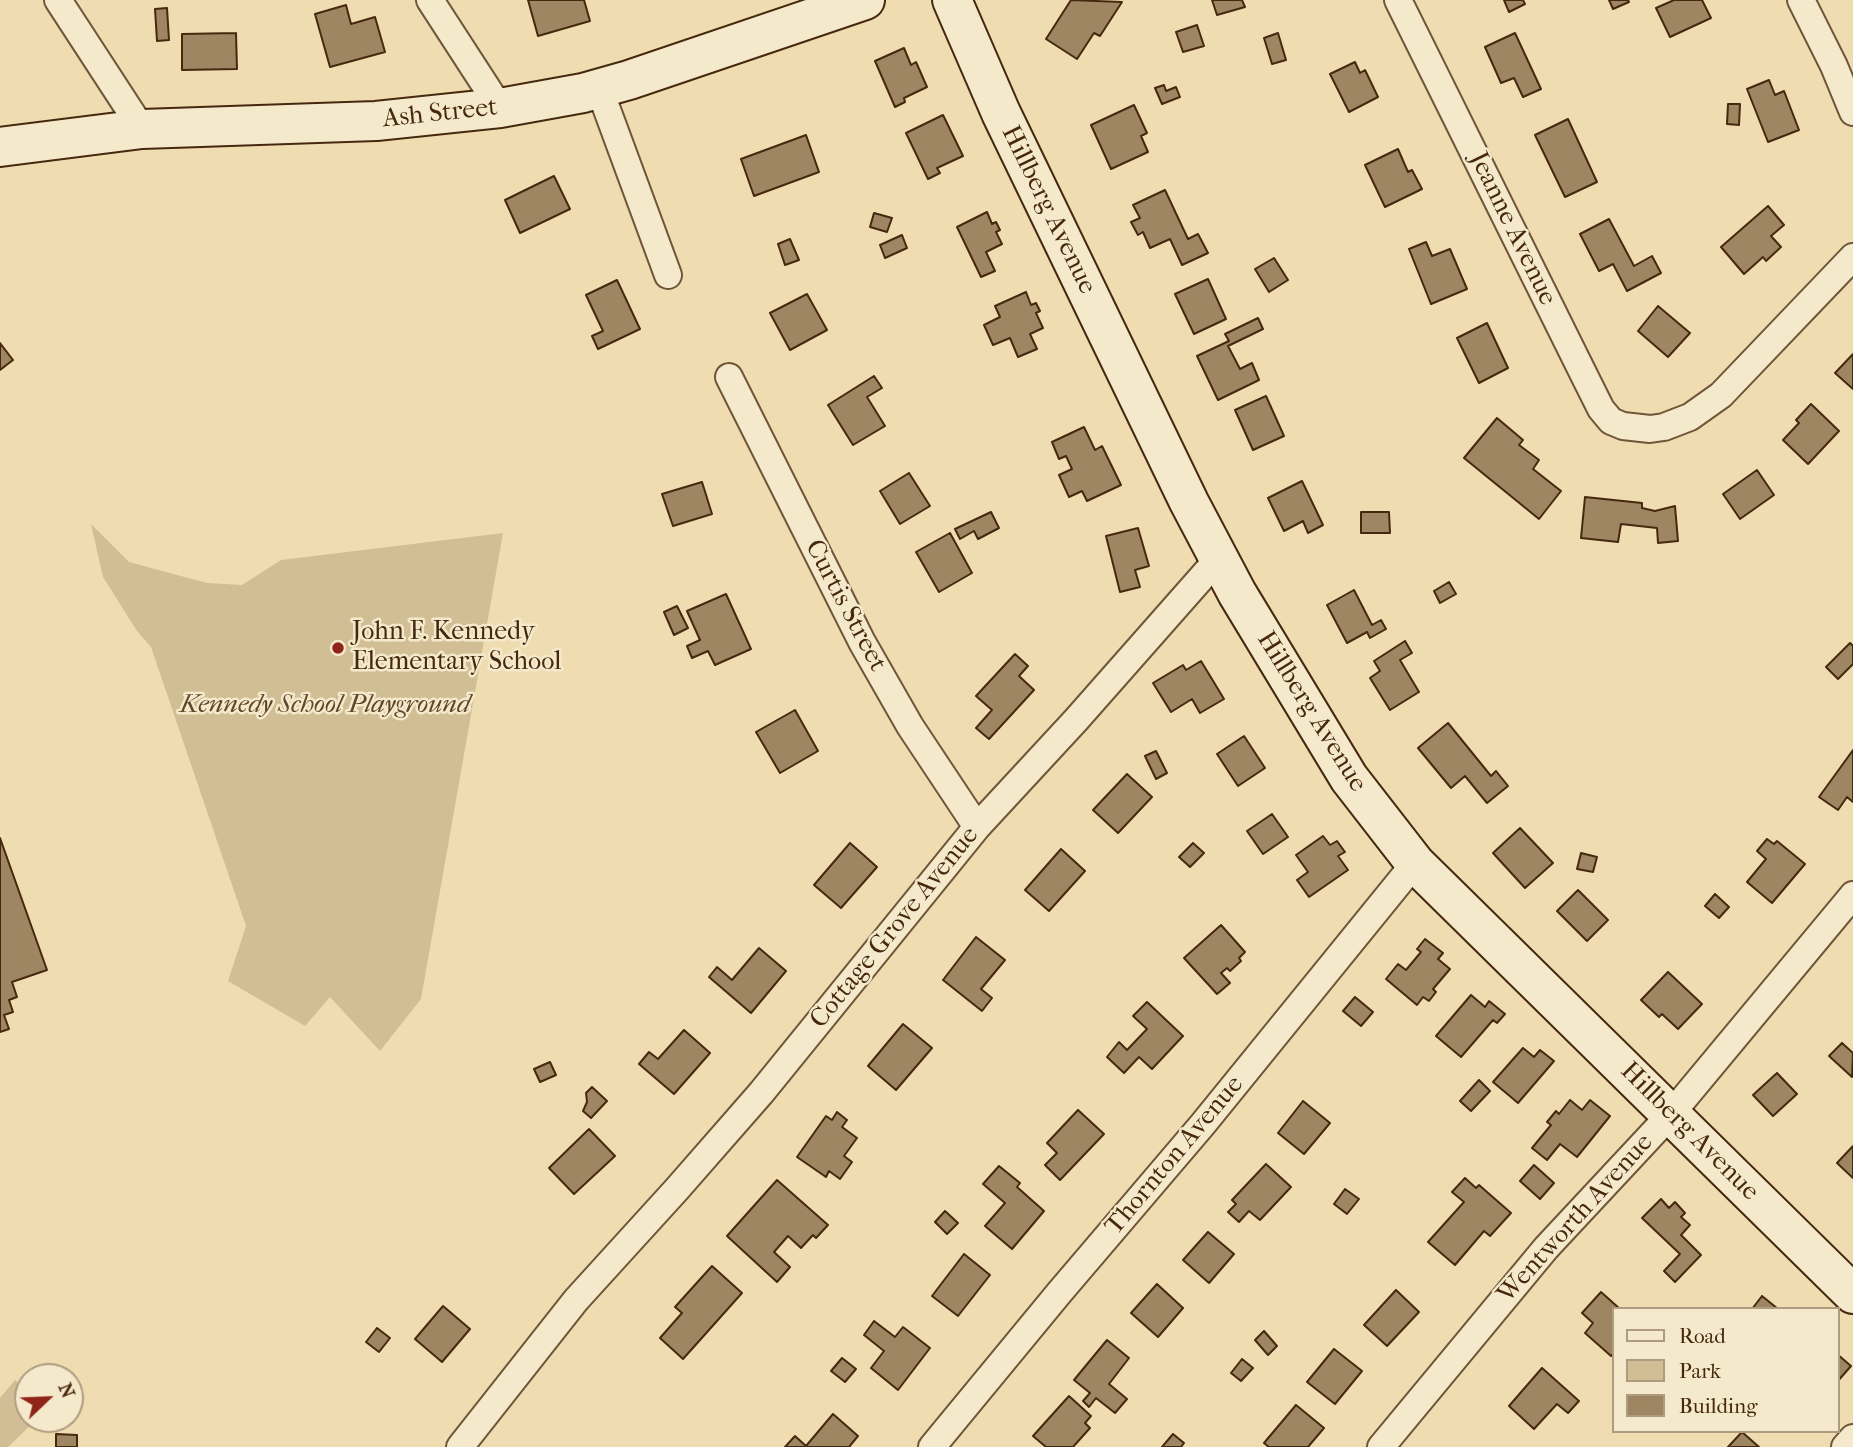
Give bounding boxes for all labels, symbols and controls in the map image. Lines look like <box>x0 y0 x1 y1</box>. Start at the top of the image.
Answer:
street label: Ash Street <box>381 92 499 136</box>
street label: Hillberg Avenue <box>994 121 1102 299</box>
street label: Jeanne Avenue <box>1461 147 1563 311</box>
street label: Curtis Street <box>797 535 893 677</box>
place label: John F. Kennedy Elementary School <box>352 617 561 678</box>
street label: Hillberg Avenue <box>1249 626 1373 798</box>
marker: John F. Kennedy Elementary School <box>330 640 346 656</box>
park label: Kennedy School Playground <box>180 690 470 722</box>
street label: Cottage Grove Avenue <box>804 821 986 1035</box>
street label: Hillberg Avenue <box>1613 1056 1765 1208</box>
street label: Thornton Avenue <box>1099 1070 1251 1242</box>
street label: Wentworth Avenue <box>1492 1128 1660 1310</box>
legend <box>1612 1307 1839 1433</box>
text: Road <box>1679 1324 1726 1348</box>
text: Park <box>1679 1359 1721 1383</box>
north arrow <box>14 1363 84 1433</box>
text: N <box>54 1380 79 1402</box>
text: Building <box>1679 1394 1757 1418</box>

